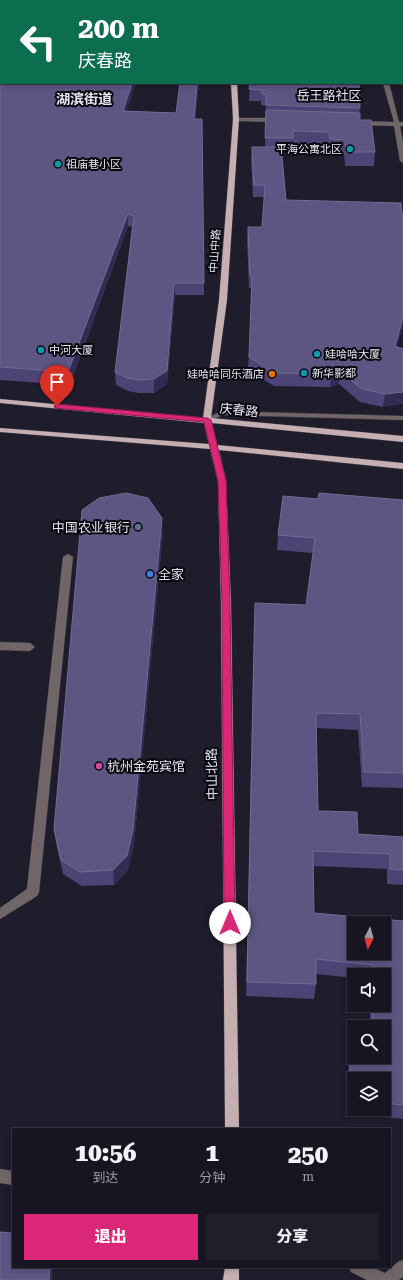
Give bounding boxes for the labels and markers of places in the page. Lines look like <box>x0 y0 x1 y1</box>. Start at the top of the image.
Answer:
place label: 平海公寓北区 <box>276 143 342 156</box>
marker: 平海公寓北区 <box>345 144 355 154</box>
place label: 祖庙巷小区 <box>66 158 121 171</box>
marker: 祖庙巷小区 <box>53 159 63 169</box>
place label: 中河大厦 <box>49 344 93 357</box>
marker: 中河大厦 <box>36 345 46 355</box>
place label: 娃哈哈大厦 <box>325 348 380 361</box>
marker: 娃哈哈大厦 <box>312 349 322 359</box>
pin <box>40 365 74 406</box>
place label: 新华影都 <box>312 367 356 380</box>
place label: 娃哈哈同乐酒店 <box>187 368 264 381</box>
marker: 新华影都 <box>299 368 309 378</box>
marker: 娃哈哈同乐酒店 <box>267 369 277 379</box>
place label: 中国农业银行 <box>52 520 130 535</box>
marker: 中国农业银行 <box>133 522 143 532</box>
place label: 全家 <box>158 567 184 582</box>
marker: 全家 <box>145 569 155 579</box>
place label: 杭州金苑宾馆 <box>107 759 185 774</box>
marker: 杭州金苑宾馆 <box>94 761 104 771</box>

